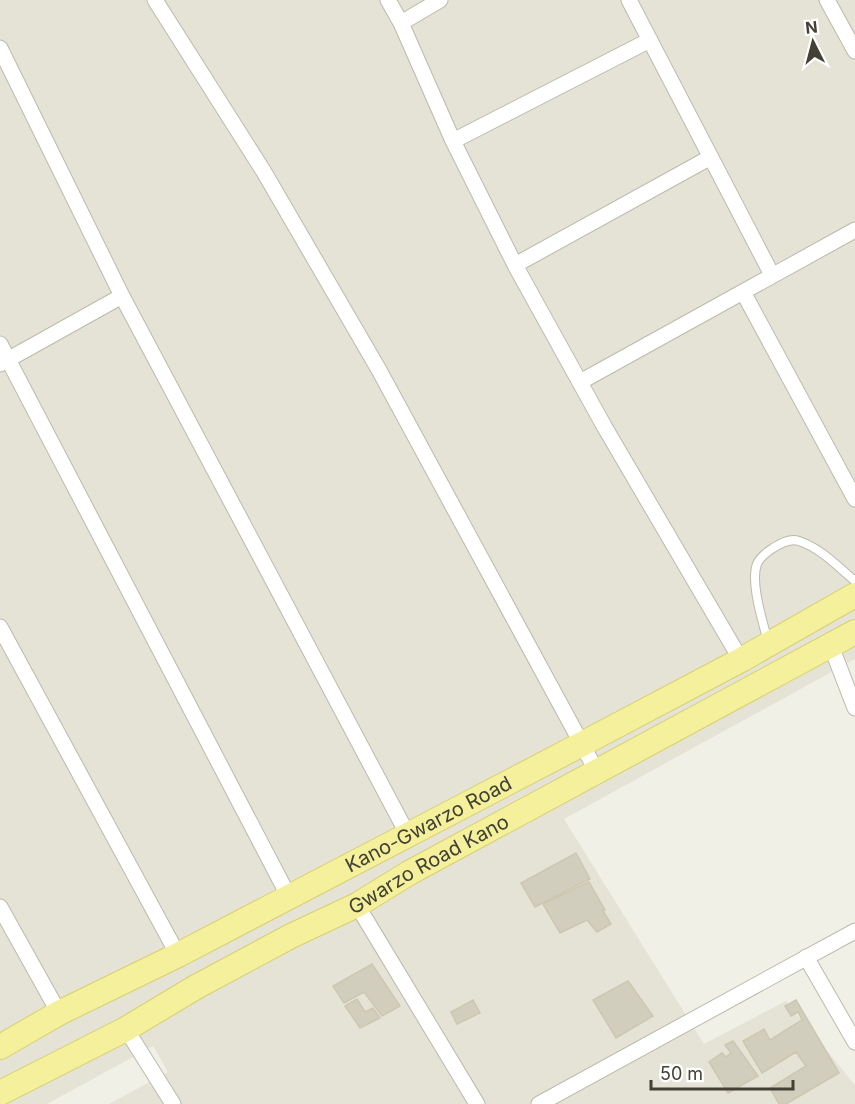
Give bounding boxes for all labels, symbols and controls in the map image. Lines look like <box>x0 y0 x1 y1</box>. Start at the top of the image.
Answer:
north arrow <box>783 12 843 72</box>
text: N <box>804 16 819 38</box>
street label: Kano-Gwarzo Road <box>341 771 516 878</box>
street label: Gwarzo Road Kano <box>345 809 513 919</box>
scale bar <box>651 1053 794 1091</box>
text: 50 m <box>660 1063 703 1084</box>

